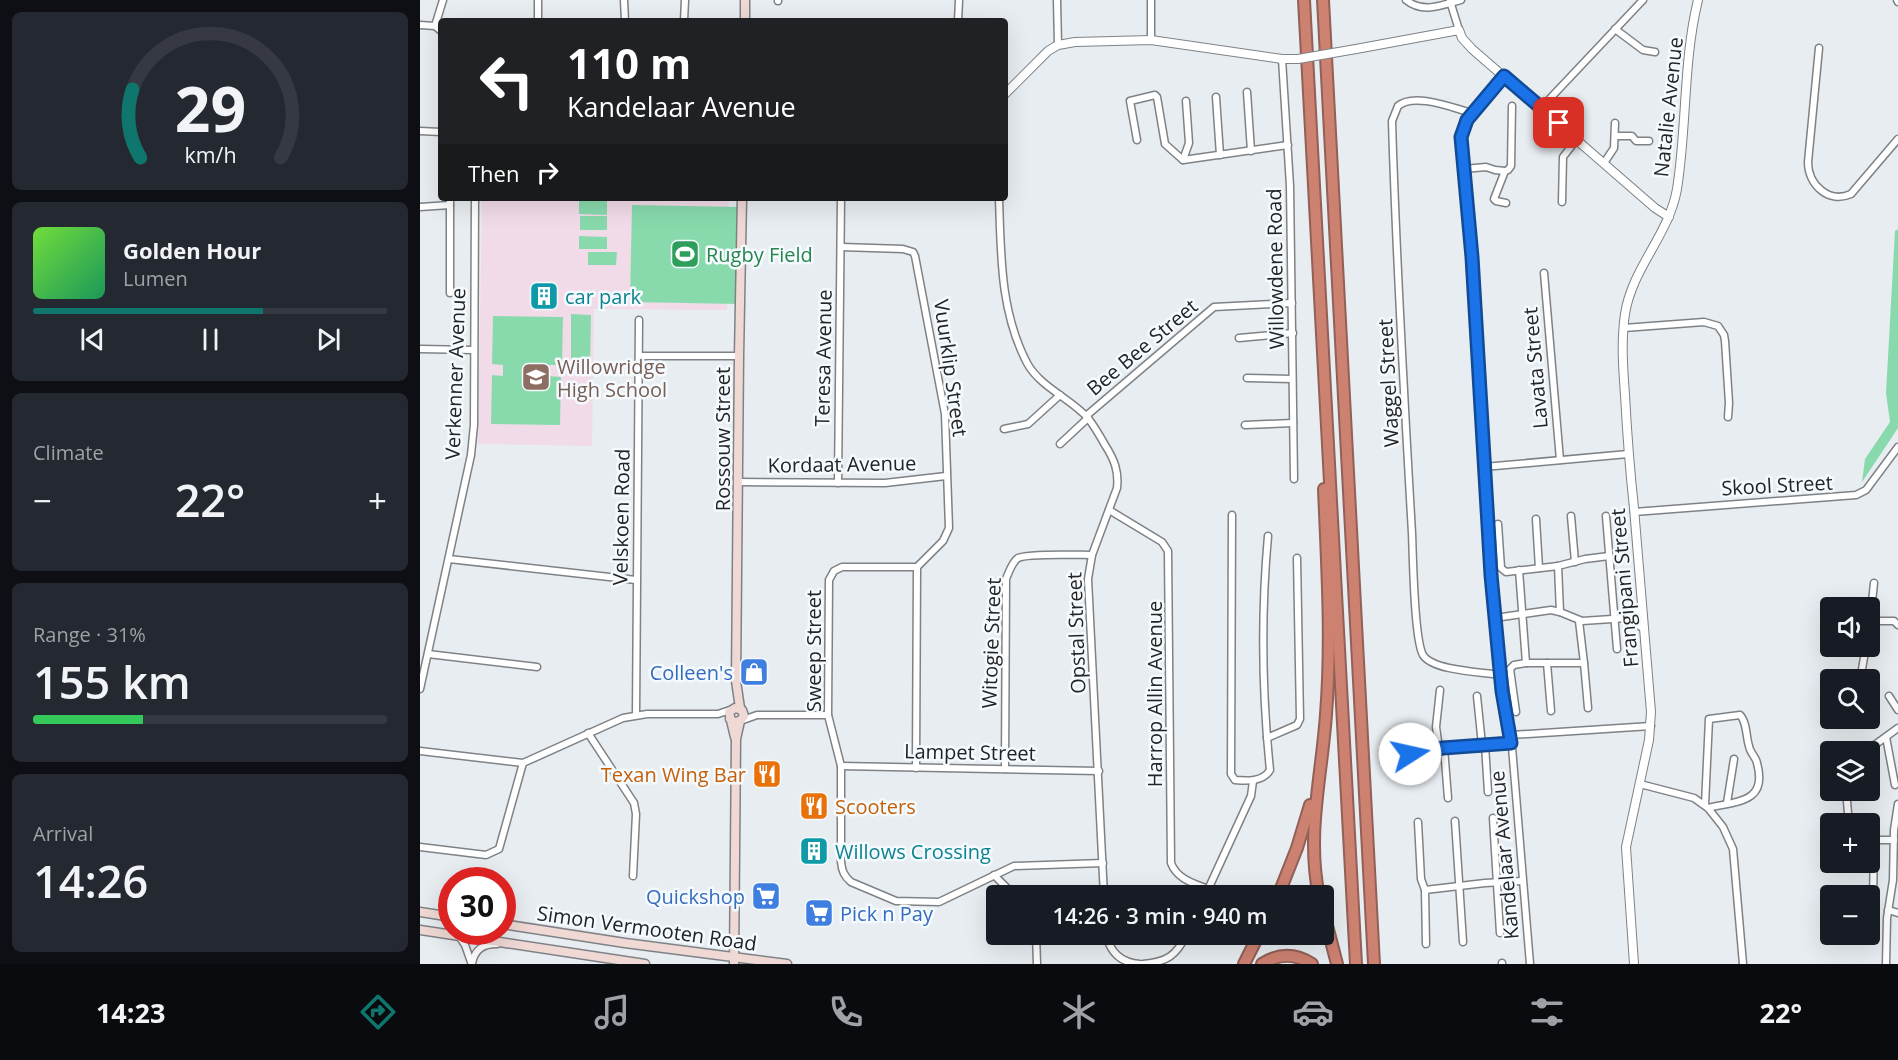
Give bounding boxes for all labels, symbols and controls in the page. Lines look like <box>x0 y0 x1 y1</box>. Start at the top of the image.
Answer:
text: 110 m <box>567 34 691 91</box>
street label: Natalie Avenue <box>1647 36 1689 178</box>
icon: left <box>468 42 546 120</box>
text: 29 <box>174 65 246 150</box>
text: Kandelaar Avenue <box>567 88 796 125</box>
pin <box>1533 97 1584 148</box>
icon: arrive <box>1542 106 1575 139</box>
text: km/h <box>184 141 236 170</box>
icon: right <box>531 156 564 189</box>
text: Then <box>468 158 519 188</box>
street label: Willowdene Road <box>1260 188 1290 350</box>
text: Golden Hour <box>123 235 261 265</box>
sports icon: Rugby Field <box>669 238 701 270</box>
place label: Rugby Field <box>706 241 813 268</box>
text: Lumen <box>123 265 188 292</box>
building icon: car park <box>528 280 560 312</box>
place label: car park <box>565 283 642 310</box>
street label: Verkenner Avenue <box>439 288 471 460</box>
street label: Teresa Avenue <box>808 289 838 427</box>
street label: Bee Bee Street <box>1081 293 1203 401</box>
street label: Vuurklip Street <box>928 298 974 438</box>
street label: Lavata Street <box>1516 306 1554 430</box>
street label: Waggel Street <box>1371 318 1405 448</box>
icon: previous <box>76 323 109 356</box>
icon: pause <box>194 323 227 356</box>
icon: next <box>312 323 345 356</box>
place label: Willowridge High School <box>557 353 667 403</box>
school or university icon: Willowridge High School <box>520 361 552 393</box>
street label: Rossouw Street <box>709 367 736 511</box>
text: Climate <box>33 439 104 466</box>
street label: Velskoen Road <box>606 448 636 586</box>
street label: Kordaat Avenue <box>767 449 917 479</box>
text: 22° <box>175 469 245 530</box>
street label: Skool Street <box>1721 469 1833 501</box>
text: − <box>33 478 52 523</box>
text: + <box>368 478 387 523</box>
street label: Frangipani Street <box>1604 507 1644 669</box>
street label: Opstal Street <box>1060 572 1092 694</box>
street label: Witogie Street <box>975 577 1007 709</box>
street label: Sweep Street <box>800 590 827 712</box>
map controls <box>1820 597 1880 945</box>
button: sound <box>1820 597 1880 657</box>
street label: Harrop Allin Avenue <box>1141 601 1168 787</box>
text: Range · 31% <box>33 621 146 648</box>
text: 155 km <box>33 651 191 712</box>
shop icon: Colleen's <box>738 656 770 688</box>
place label: Colleen's <box>650 659 733 686</box>
button: search <box>1820 669 1880 729</box>
position arrow <box>1378 722 1442 786</box>
street label: Lampet Street <box>904 737 1036 767</box>
button: layers <box>1820 741 1880 801</box>
restaurant icon: Texan Wing Bar <box>751 758 783 790</box>
place label: Texan Wing Bar <box>601 761 746 788</box>
street label: Kandelaar Avenue <box>1483 769 1525 941</box>
restaurant icon: Scooters <box>798 790 830 822</box>
place label: Scooters <box>835 793 916 820</box>
button: + <box>1820 813 1880 873</box>
text: Arrival <box>33 820 93 847</box>
building icon: Willows Crossing <box>798 835 830 867</box>
place label: Willows Crossing <box>835 838 991 865</box>
text: 14:26 <box>33 850 148 911</box>
speed limit sign: 30 <box>438 867 516 945</box>
supermarket icon: Quickshop <box>750 880 782 912</box>
place label: Quickshop <box>646 883 745 910</box>
button: − <box>1820 885 1880 945</box>
supermarket icon: Pick n Pay <box>803 897 835 929</box>
street label: Simon Vermooten Road <box>535 899 759 957</box>
place label: Pick n Pay <box>840 900 934 927</box>
text: 14:26 · 3 min · 940 m <box>1052 900 1268 930</box>
icon: directions <box>357 991 399 1033</box>
icon: music <box>591 991 633 1033</box>
icon: phone <box>825 991 867 1033</box>
icon: climate <box>1058 991 1100 1033</box>
icon: car <box>1292 991 1334 1033</box>
icon: filters <box>1526 991 1568 1033</box>
text: 14:23 <box>96 994 165 1031</box>
text: 22° <box>1760 994 1802 1031</box>

